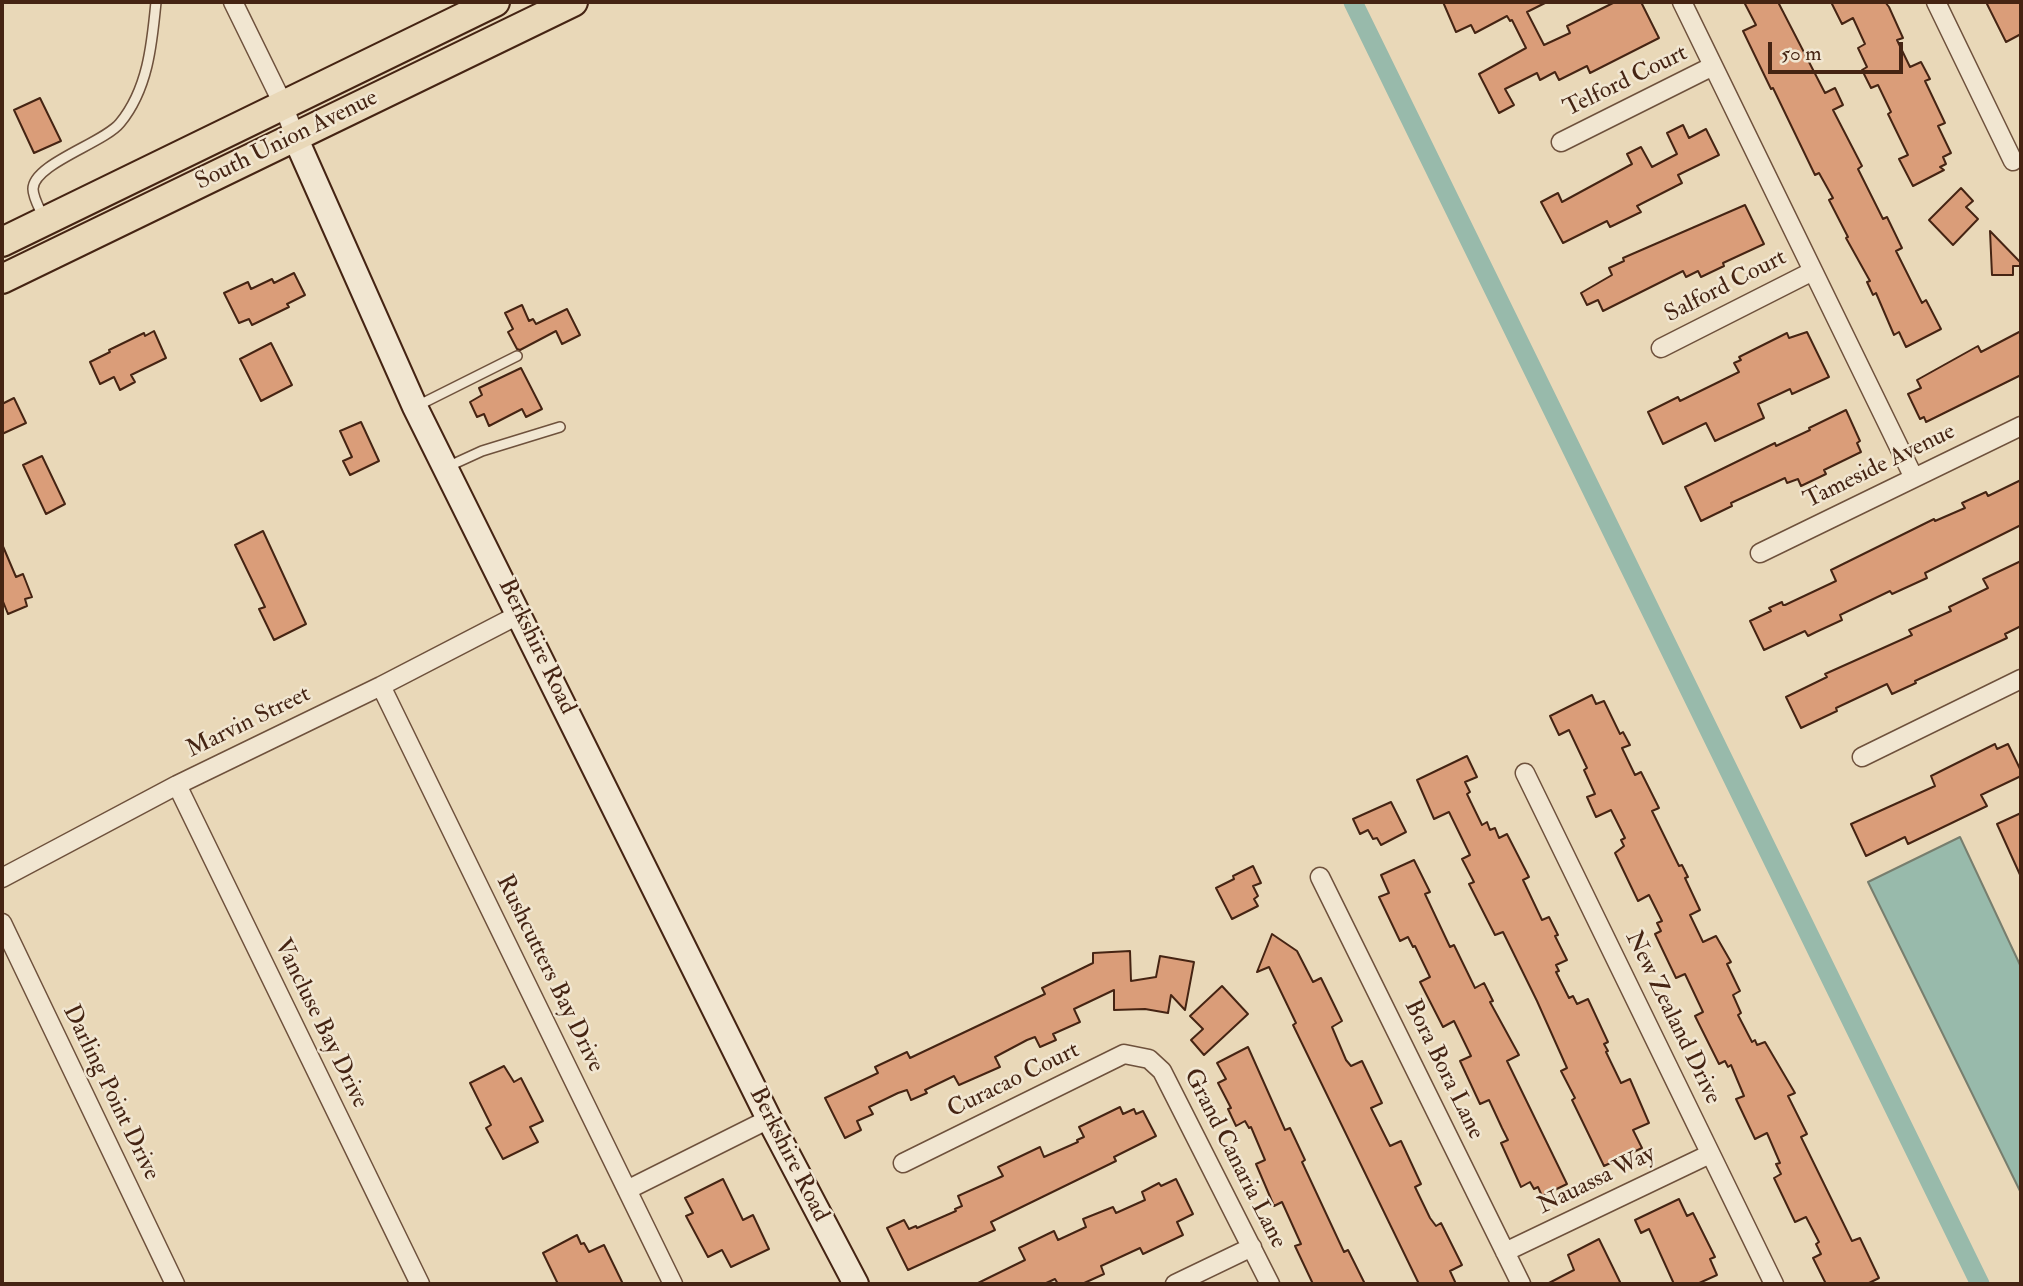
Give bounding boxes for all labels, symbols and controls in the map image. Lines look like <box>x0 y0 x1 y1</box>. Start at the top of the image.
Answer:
scale bar <box>1771 28 1906 72</box>
street label: Telford Court <box>1559 40 1693 124</box>
text: 50 m <box>1781 40 1822 67</box>
street label: South Union Avenue <box>191 84 383 198</box>
street label: Salford Court <box>1660 244 1792 330</box>
street label: Tameside Avenue <box>1800 418 1960 516</box>
street label: Berkshire Road <box>491 575 581 719</box>
street label: Marvin Street <box>182 681 316 765</box>
street label: Rushcutters Bay Drive <box>489 871 609 1077</box>
street label: New Zealand Drive <box>1618 927 1726 1109</box>
street label: Vancluse Bay Drive <box>267 935 373 1113</box>
street label: Bora Bora Lane <box>1397 995 1489 1145</box>
street label: Darling Point Drive <box>55 1001 165 1185</box>
street label: Curacao Court <box>943 1037 1085 1125</box>
street label: Grand Canaria Lane <box>1176 1064 1292 1254</box>
street label: Berkshire Road <box>742 1083 834 1227</box>
street label: Nauassa Way <box>1534 1140 1660 1222</box>

